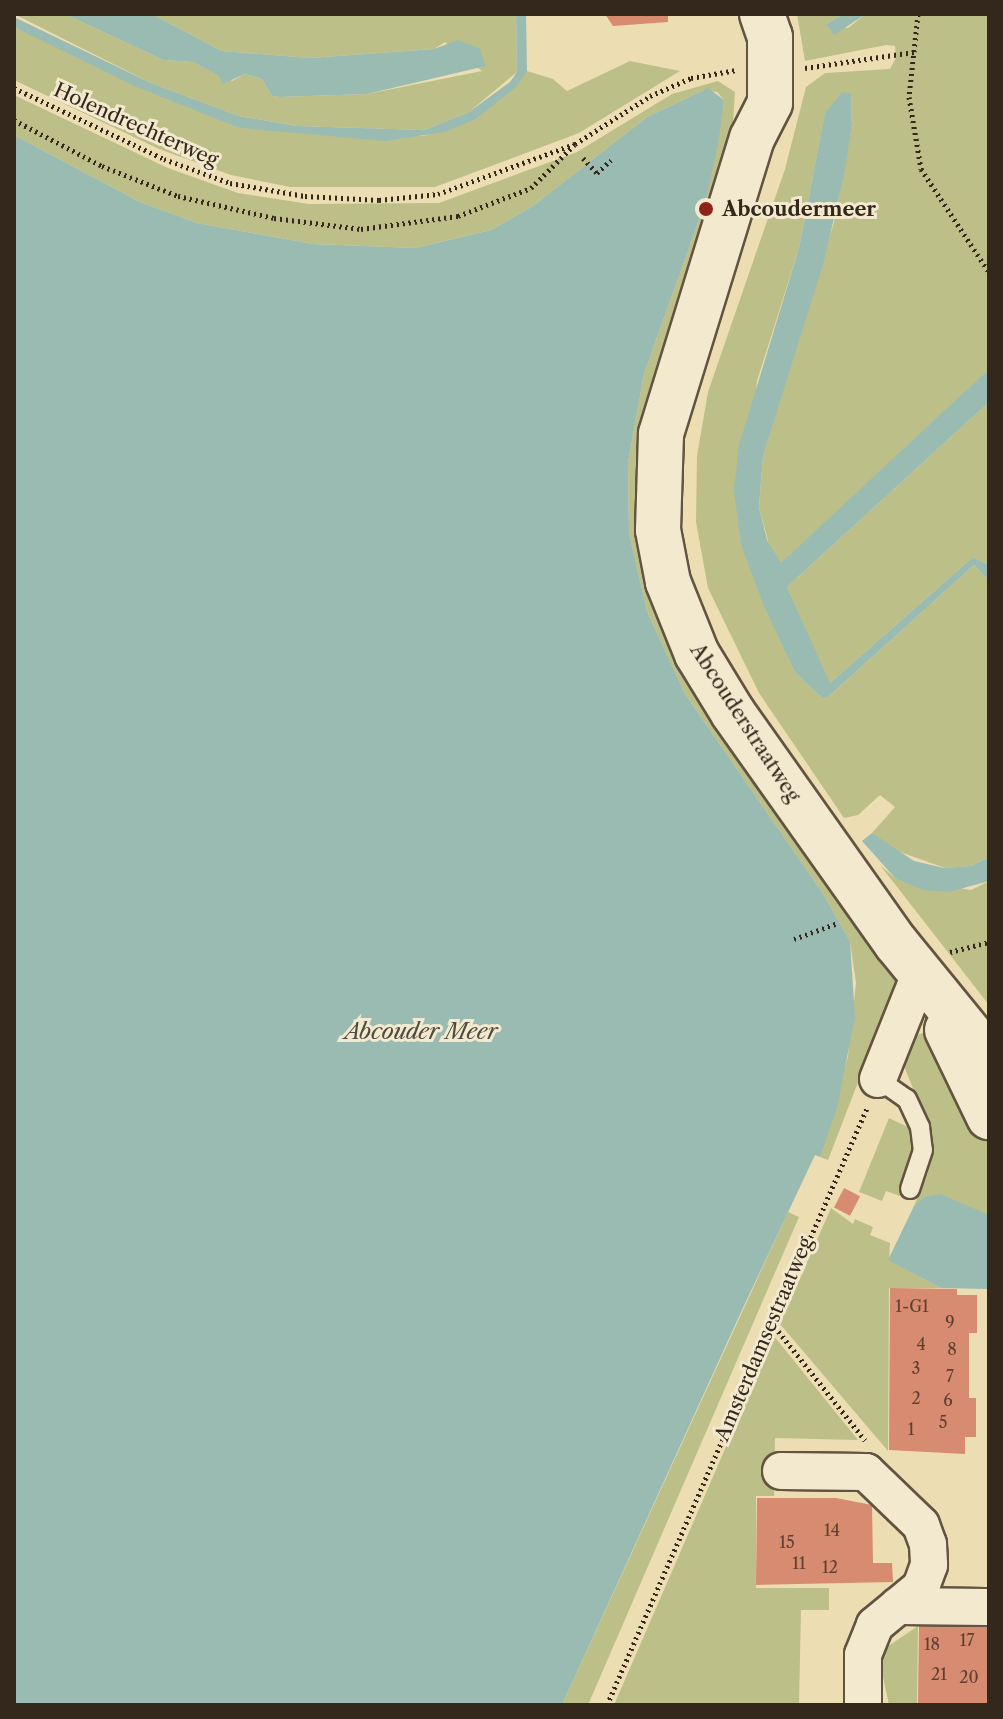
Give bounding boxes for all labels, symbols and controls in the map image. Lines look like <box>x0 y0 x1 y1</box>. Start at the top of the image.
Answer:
street label: Holendrechterweg <box>50 78 222 172</box>
place label: Abcoudermeer <box>722 197 876 221</box>
marker: Abcoudermeer <box>697 200 715 218</box>
street label: Abcouderstraatweg <box>685 639 805 807</box>
water label: Abcouder Meer <box>344 1019 498 1045</box>
street label: Amsterdamsestraatweg <box>710 1233 818 1445</box>
house number: 1-G1 <box>895 1296 929 1316</box>
house number: 9 <box>945 1312 955 1332</box>
house number: 4 <box>916 1334 926 1354</box>
house number: 8 <box>947 1339 957 1359</box>
house number: 3 <box>912 1358 920 1378</box>
house number: 7 <box>946 1366 954 1386</box>
house number: 2 <box>911 1388 921 1408</box>
house number: 6 <box>943 1390 953 1410</box>
house number: 5 <box>939 1412 947 1432</box>
house number: 1 <box>908 1419 914 1439</box>
house number: 14 <box>824 1520 840 1540</box>
house number: 15 <box>779 1532 795 1552</box>
house number: 11 <box>792 1553 806 1573</box>
house number: 12 <box>822 1557 838 1577</box>
house number: 17 <box>960 1630 974 1650</box>
house number: 18 <box>924 1634 940 1654</box>
house number: 21 <box>931 1664 947 1684</box>
house number: 20 <box>959 1667 979 1687</box>

